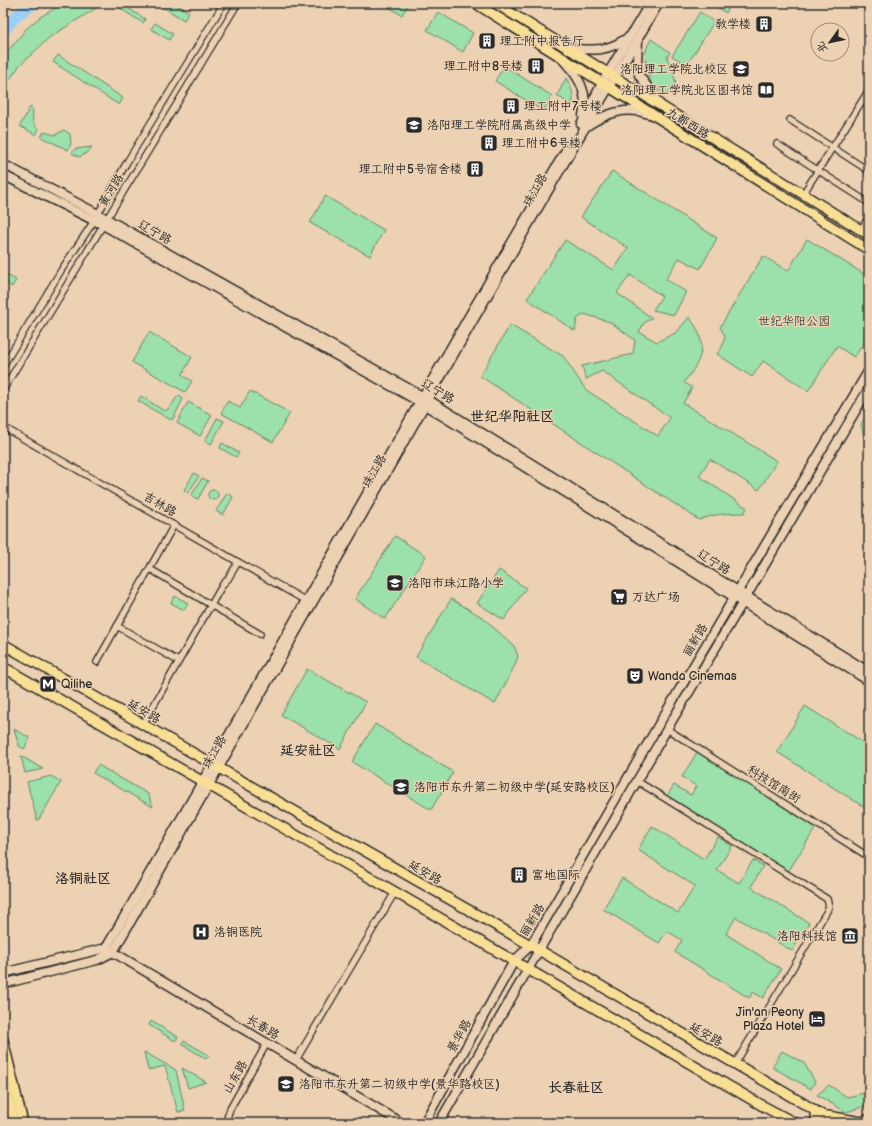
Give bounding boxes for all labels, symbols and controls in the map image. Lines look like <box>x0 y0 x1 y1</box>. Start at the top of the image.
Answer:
building icon: 教学楼 <box>754 14 774 34</box>
place label: 教学楼 <box>715 17 751 32</box>
north arrow <box>810 22 850 62</box>
building icon: 理工附中报告厅 <box>477 31 497 51</box>
place label: 理工附中报告厅 <box>500 34 584 49</box>
text: 北 <box>814 39 830 55</box>
building icon: 理工附中8号楼 <box>526 56 546 76</box>
place label: 理工附中8号楼 <box>444 59 523 74</box>
school or university icon: 洛阳理工学院北校区 <box>731 59 751 79</box>
place label: 洛阳理工学院北校区 <box>620 62 728 77</box>
library icon: 洛阳理工学院北区图书馆 <box>756 80 776 100</box>
place label: 洛阳理工学院北区图书馆 <box>621 83 753 98</box>
building icon: 理工附中7号楼 <box>501 96 521 116</box>
place label: 理工附中7号楼 <box>524 99 602 114</box>
street label: 九都西路 <box>663 104 712 143</box>
school or university icon: 洛阳理工学院附属高级中学 <box>404 115 424 135</box>
place label: 洛阳理工学院附属高级中学 <box>427 118 571 133</box>
building icon: 理工附中6号楼 <box>479 133 499 153</box>
place label: 理工附中6号楼 <box>502 136 581 151</box>
building icon: 理工附中5号宿舍楼 <box>465 159 485 179</box>
place label: 理工附中5号宿舍楼 <box>359 162 462 177</box>
street label: 黄河路 <box>96 171 127 210</box>
street label: 珠江路 <box>520 171 551 210</box>
street label: 辽宁路 <box>135 217 174 248</box>
park label: 世纪华阳公园 <box>758 314 830 329</box>
street label: 辽宁路 <box>418 376 457 407</box>
district label: 世纪华阳社区 <box>470 408 554 425</box>
street label: 珠江路 <box>359 452 390 491</box>
street label: 吉林路 <box>140 489 179 520</box>
street label: 辽宁路 <box>694 547 733 578</box>
school or university icon: 洛阳市珠江路小学 <box>385 573 405 593</box>
place label: 洛阳市珠江路小学 <box>408 576 504 591</box>
supermarket icon: 万达广场 <box>609 587 629 607</box>
place label: 万达广场 <box>632 590 680 605</box>
street label: 丽新路 <box>680 621 711 660</box>
theatre icon: Wanda Cinemas <box>625 666 645 686</box>
place label: Wanda Cinemas <box>648 669 737 684</box>
metro station icon: Qilihe <box>38 674 58 694</box>
place label: Qilihe <box>61 677 92 692</box>
street label: 延安路 <box>124 696 163 727</box>
street label: 珠江路 <box>199 733 230 772</box>
district label: 延安社区 <box>280 742 336 759</box>
street label: 科技馆南街 <box>744 762 803 807</box>
school or university icon: 洛阳市东升第二初级中学(延安路校区) <box>391 777 411 797</box>
place label: 洛阳市东升第二初级中学(延安路校区) <box>414 780 615 795</box>
street label: 延安路 <box>405 857 444 888</box>
building icon: 富地国际 <box>509 865 529 885</box>
place label: 富地国际 <box>532 868 580 883</box>
district label: 洛铜社区 <box>55 870 111 887</box>
street label: 丽新路 <box>517 901 548 940</box>
hospital icon: 洛铜医院 <box>191 922 211 942</box>
place label: 洛铜医院 <box>214 925 262 940</box>
museum icon: 洛阳科技馆 <box>840 926 860 946</box>
place label: 洛阳科技馆 <box>777 929 837 944</box>
place label: Jin'an Peony Plaza Hotel <box>736 1005 805 1034</box>
hotel icon: Jin'an Peony Plaza Hotel <box>807 1009 827 1029</box>
street label: 长春路 <box>243 1012 282 1043</box>
street label: 景华路 <box>444 1017 475 1056</box>
street label: 延安路 <box>686 1019 725 1050</box>
street label: 山东路 <box>220 1058 251 1097</box>
school or university icon: 洛阳市东升第二初级中学(景华路校区) <box>276 1074 296 1094</box>
place label: 洛阳市东升第二初级中学(景华路校区) <box>299 1077 500 1092</box>
district label: 长春社区 <box>548 1079 604 1096</box>

